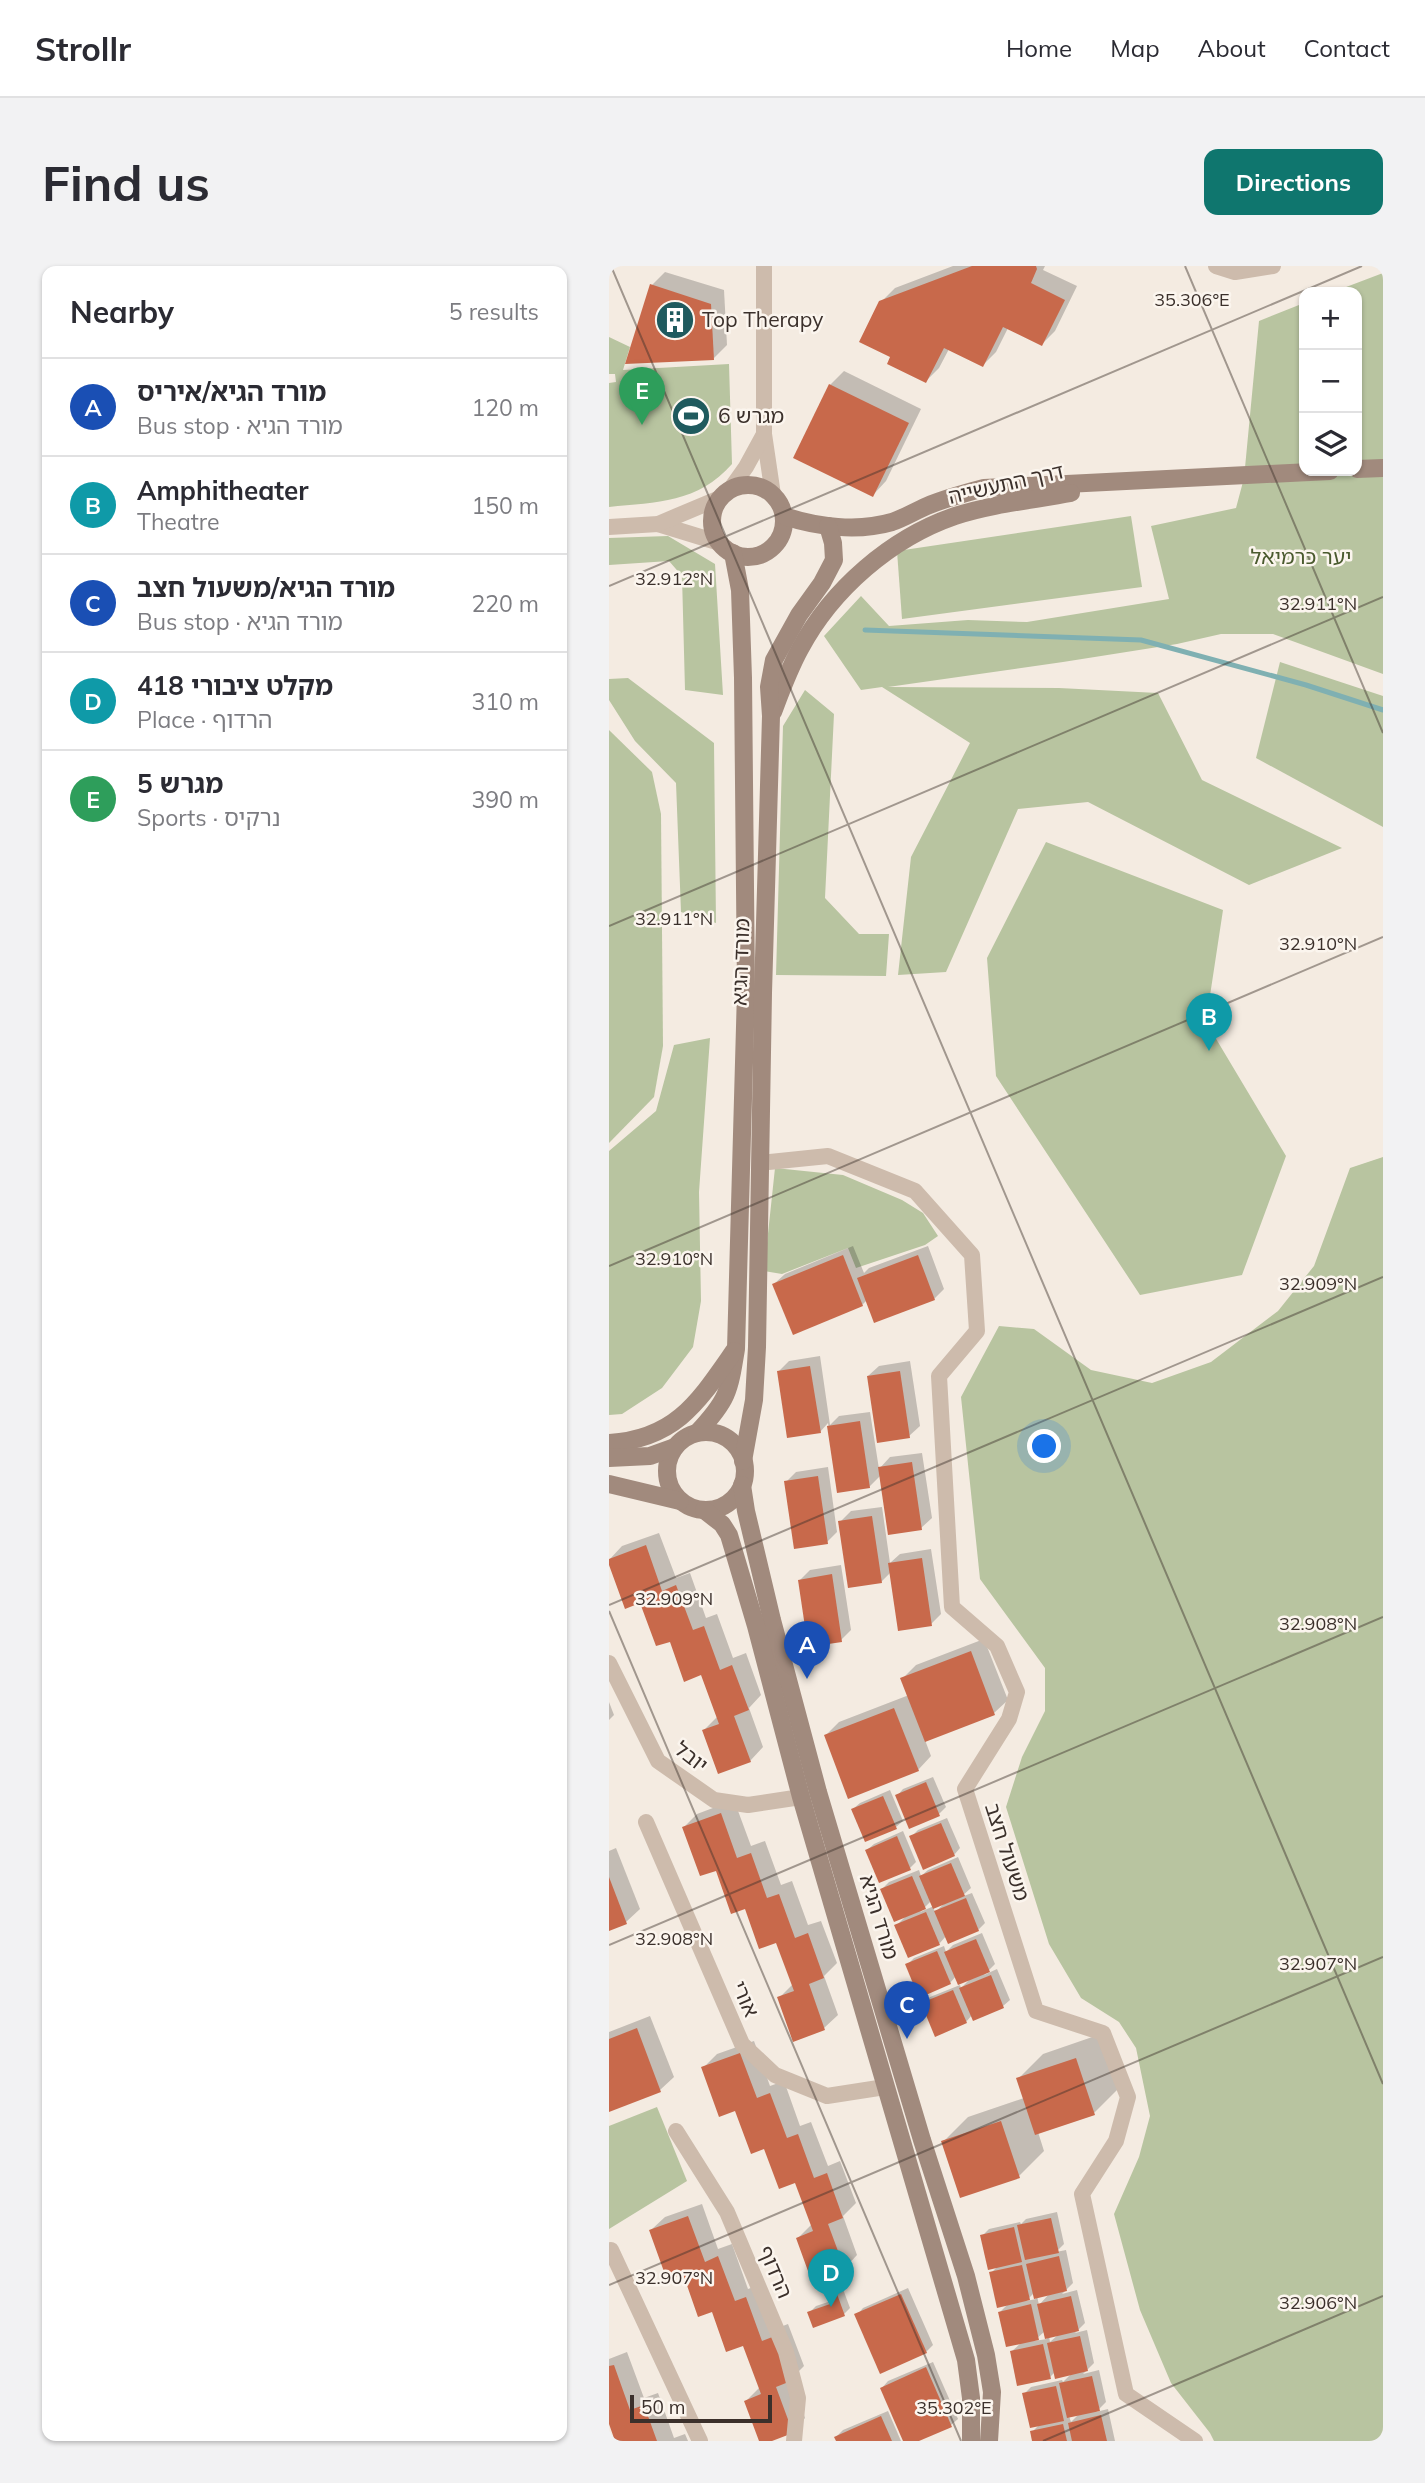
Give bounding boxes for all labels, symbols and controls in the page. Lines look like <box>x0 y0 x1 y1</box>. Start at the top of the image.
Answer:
text: Strollr <box>35 28 131 69</box>
text: Home <box>1006 33 1072 63</box>
text: Map <box>1110 33 1160 63</box>
text: About <box>1198 33 1266 63</box>
text: Contact <box>1304 33 1390 63</box>
button: Directions <box>1204 149 1383 215</box>
text: Find us <box>42 152 210 213</box>
map controls <box>1299 287 1362 476</box>
button: + <box>1299 287 1362 350</box>
text: 35.306°E <box>1154 288 1230 311</box>
text: Nearby <box>70 293 174 331</box>
text: 5 results <box>449 297 539 326</box>
building icon: Top Therapy <box>654 299 696 341</box>
place label: Top Therapy <box>702 306 823 332</box>
button: − <box>1299 350 1362 413</box>
pin: E <box>619 367 665 425</box>
text: מורד הגיא/איריס <box>137 375 326 408</box>
text: A <box>84 393 102 422</box>
text: 120 m <box>471 393 539 422</box>
sports icon: מגרש 6 <box>670 395 712 437</box>
place label: מגרש 6 <box>718 402 784 428</box>
text: Bus stop · מורד הגיא <box>137 411 343 440</box>
button: layers <box>1299 413 1362 476</box>
street label: דרך התעשייה <box>945 457 1066 509</box>
text: Amphitheater <box>137 474 309 507</box>
text: B <box>85 491 101 520</box>
text: 150 m <box>471 491 539 520</box>
text: Theatre <box>137 507 219 536</box>
park label: יער כרמיאל <box>1251 543 1351 569</box>
text: 32.912°N <box>635 567 713 590</box>
text: מורד הגיא/משעול חצב <box>137 571 395 604</box>
text: C <box>85 589 101 618</box>
text: 220 m <box>471 589 539 618</box>
text: 32.911°N <box>1279 592 1357 615</box>
text: Bus stop · מורד הגיא <box>137 607 343 636</box>
text: מקלט ציבורי 418 <box>137 669 333 702</box>
text: D <box>84 687 102 716</box>
text: 310 m <box>471 687 539 716</box>
text: Place · הרדוף <box>137 705 272 734</box>
text: מגרש 5 <box>137 767 223 800</box>
text: E <box>86 785 100 814</box>
text: 390 m <box>471 785 539 814</box>
text: Sports · נרקיס <box>137 803 281 832</box>
text: 32.911°N <box>635 907 713 930</box>
street label: מורד הגיא <box>725 918 755 1006</box>
text: 32.910°N <box>1279 932 1357 955</box>
pin: B <box>1186 993 1232 1051</box>
text: 32.910°N <box>635 1247 713 1270</box>
text: 32.909°N <box>1279 1272 1357 1295</box>
your location <box>1027 1429 1061 1463</box>
text: 32.909°N <box>635 1587 713 1610</box>
text: 32.908°N <box>1279 1612 1357 1635</box>
pin: A <box>784 1621 830 1679</box>
street label: יובל <box>670 1735 714 1777</box>
street label: משעול חצב <box>980 1799 1036 1904</box>
street label: מורד הגיא <box>855 1871 905 1963</box>
text: 32.908°N <box>635 1927 713 1950</box>
text: 32.907°N <box>1279 1952 1357 1975</box>
street label: אורי <box>727 1977 765 2021</box>
pin: C <box>884 1981 930 2039</box>
street label: הרדוף <box>753 2241 799 2302</box>
pin: D <box>808 2249 854 2307</box>
text: 32.907°N <box>635 2266 713 2289</box>
text: 32.906°N <box>1279 2291 1357 2314</box>
scale bar <box>630 2392 772 2424</box>
text: 50 m <box>641 2395 685 2419</box>
text: 35.302°E <box>916 2396 992 2419</box>

